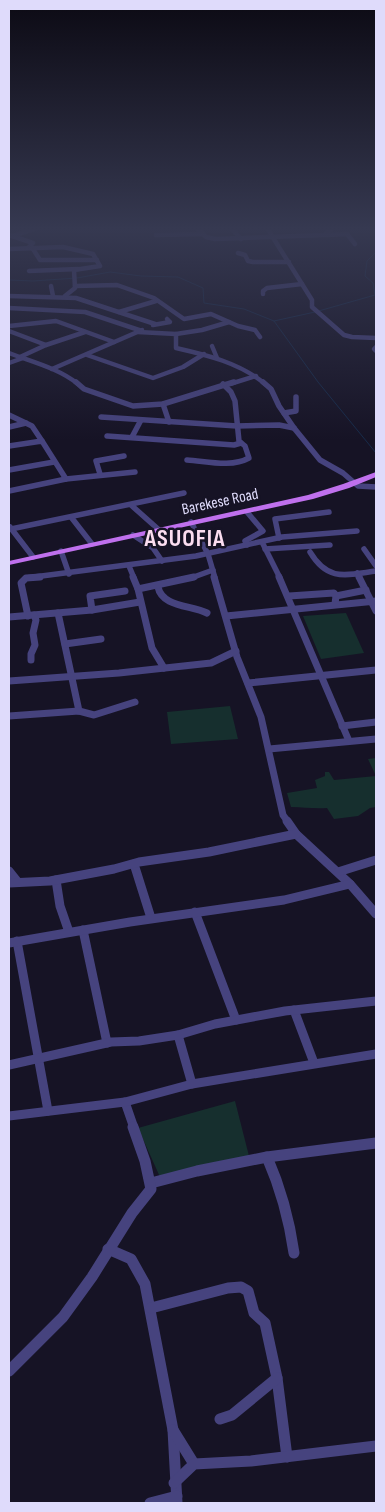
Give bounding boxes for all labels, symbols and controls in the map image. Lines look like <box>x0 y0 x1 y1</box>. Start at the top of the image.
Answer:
street label: Barekese Road <box>180 485 260 519</box>
district label: ASUOFIA <box>143 524 226 553</box>

